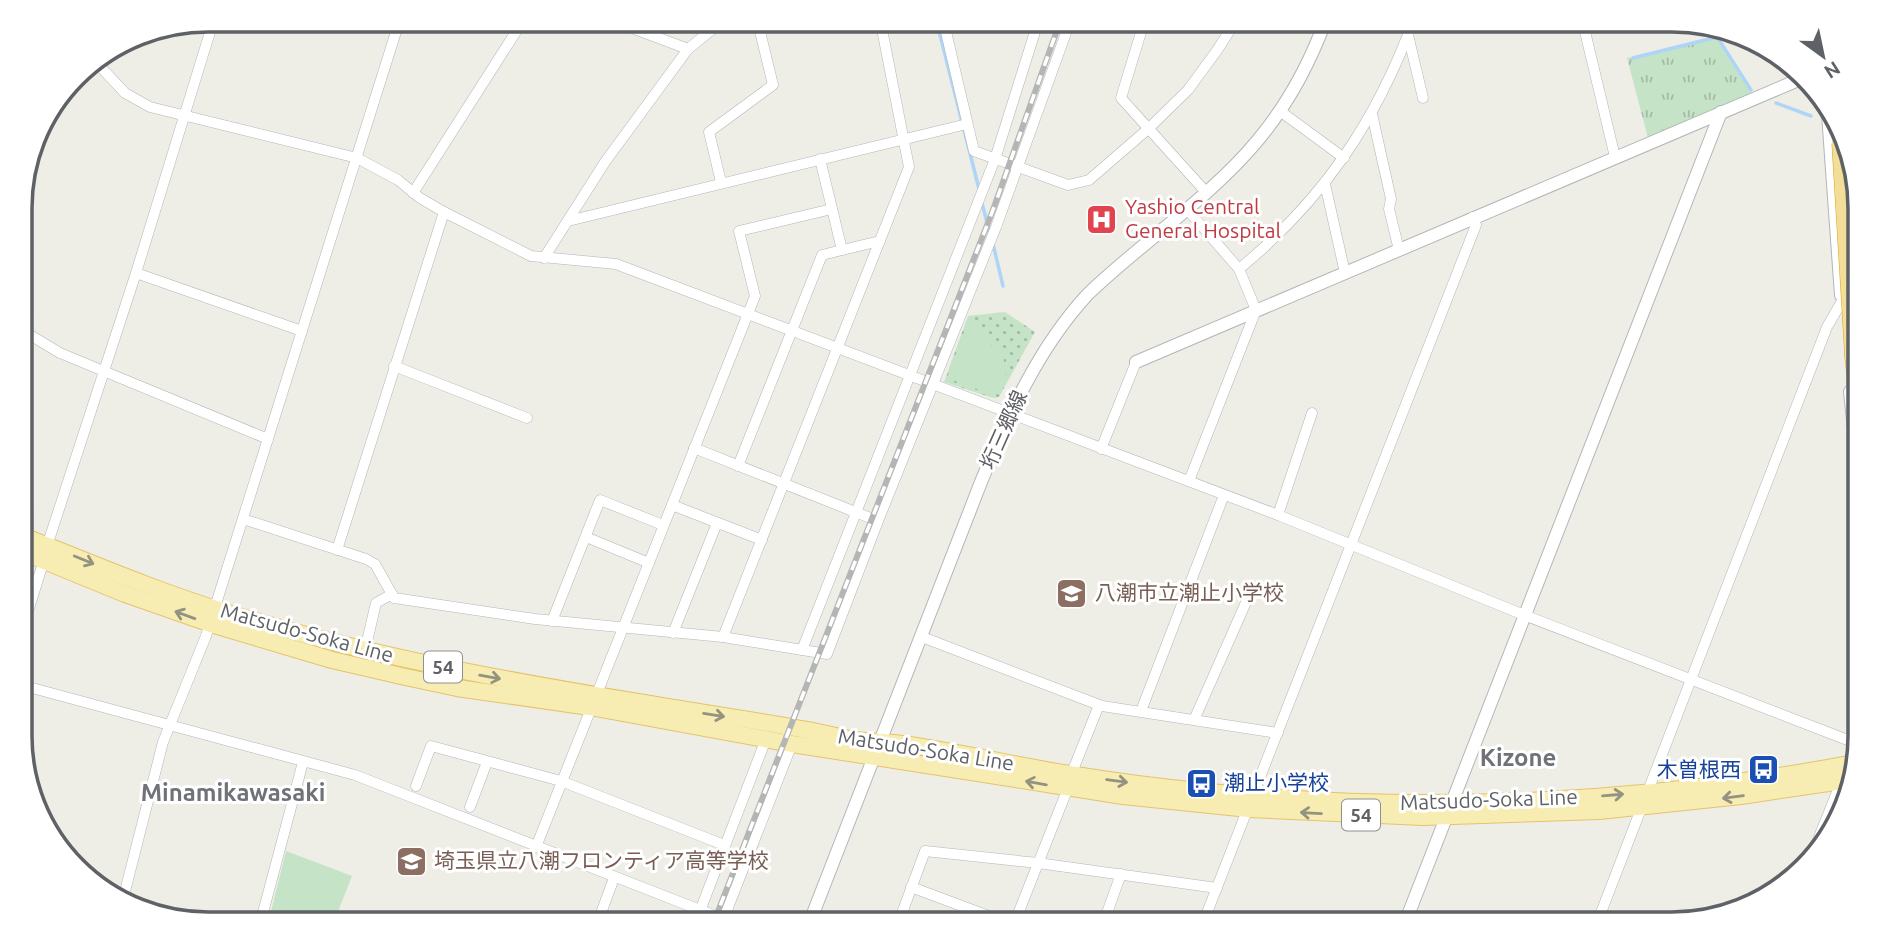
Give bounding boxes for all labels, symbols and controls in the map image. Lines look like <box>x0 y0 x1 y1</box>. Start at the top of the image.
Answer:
north arrow <box>1788 21 1858 91</box>
text: N <box>1820 57 1844 83</box>
place label: Yashio Central General Hospital <box>1125 194 1281 242</box>
hospital icon: Yashio Central General Hospital <box>1085 202 1119 236</box>
street label: 垳三郷線 <box>975 386 1031 473</box>
one-way arrow <box>72 555 94 568</box>
school or university icon: 八潮市立潮止小学校 <box>1055 576 1089 610</box>
place label: 八潮市立潮止小学校 <box>1095 580 1284 604</box>
street label: Matsudo-Soka Line <box>218 597 396 667</box>
one-way arrow <box>174 608 196 621</box>
road number: 54 <box>424 652 462 682</box>
one-way arrow <box>478 670 501 684</box>
one-way arrow <box>703 709 725 722</box>
street label: Matsudo-Soka Line <box>836 723 1016 775</box>
district label: Kizone <box>1480 744 1556 771</box>
bus stop icon: 木曽根西 <box>1747 753 1781 787</box>
place label: 木曽根西 <box>1657 757 1741 781</box>
bus stop icon: 潮止小学校 <box>1184 766 1218 800</box>
place label: 潮止小学校 <box>1224 770 1329 794</box>
one-way arrow <box>1105 775 1128 788</box>
one-way arrow <box>1025 776 1048 789</box>
district label: Minamikawasaki <box>141 779 325 806</box>
street label: Matsudo-Soka Line <box>1400 784 1578 814</box>
one-way arrow <box>1601 788 1624 801</box>
one-way arrow <box>1723 790 1745 803</box>
road number: 54 <box>1342 800 1380 830</box>
one-way arrow <box>1300 806 1323 819</box>
school or university icon: 埼玉県立八潮フロンティア高等学校 <box>394 844 428 878</box>
place label: 埼玉県立八潮フロンティア高等学校 <box>434 848 769 872</box>

